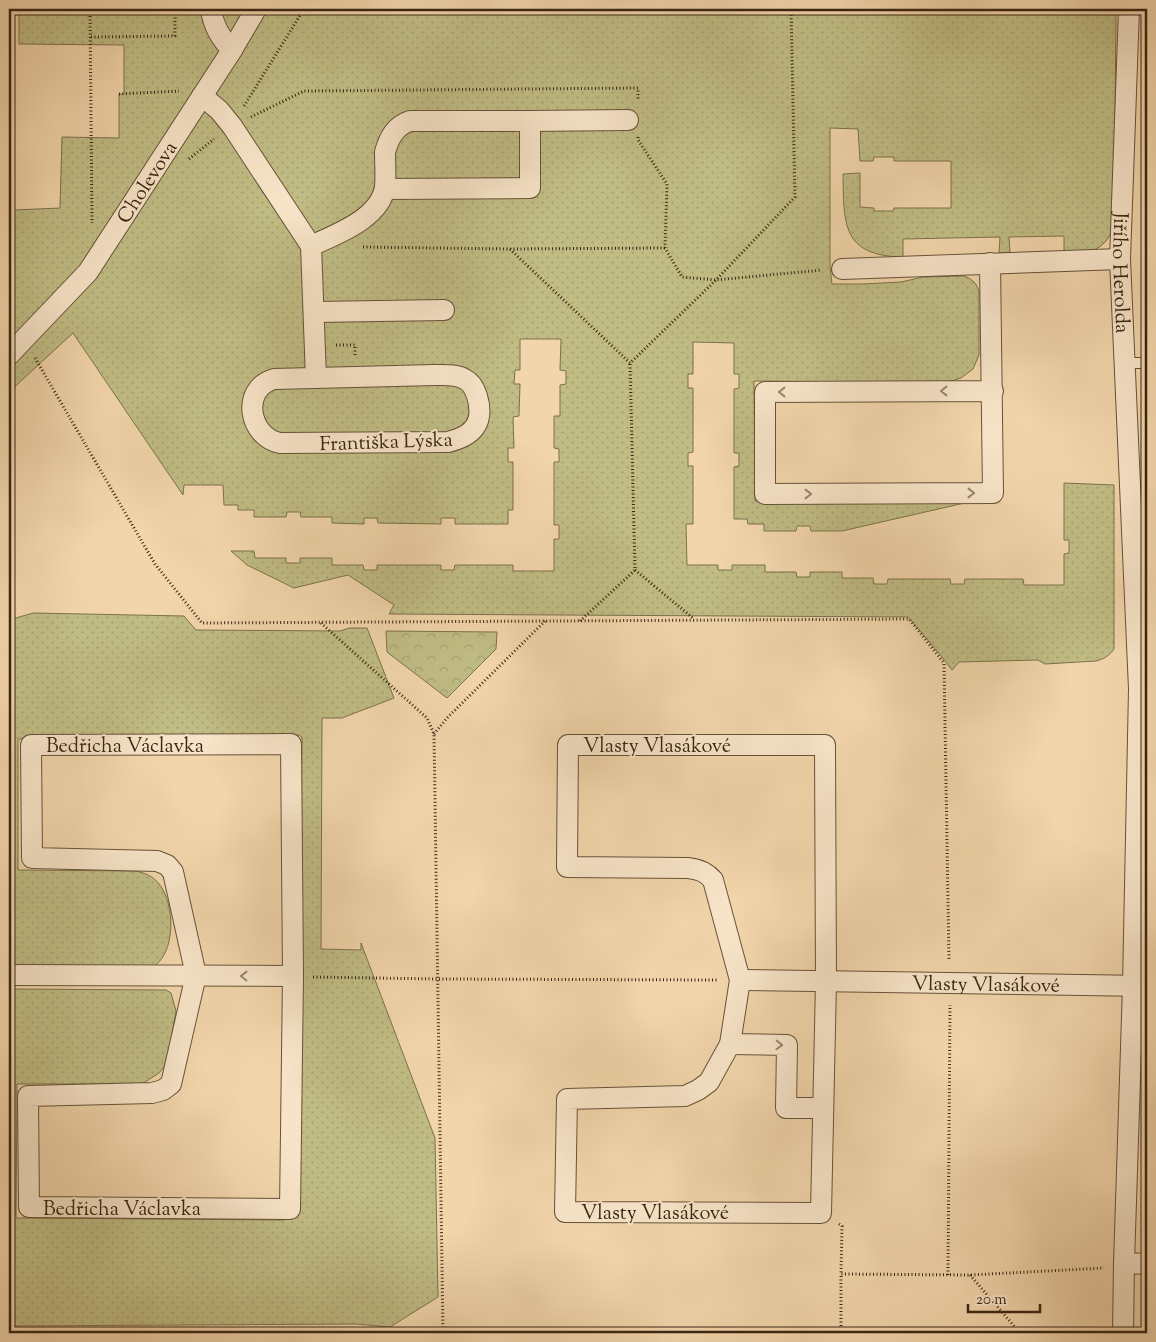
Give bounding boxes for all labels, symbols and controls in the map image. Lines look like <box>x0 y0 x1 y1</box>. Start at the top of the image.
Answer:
street label: Cholevova <box>111 136 186 230</box>
street label: Jiřího Herolda <box>1103 211 1135 334</box>
one-way arrow <box>777 386 785 397</box>
one-way arrow <box>940 386 948 396</box>
street label: Františka Lýska <box>319 427 453 460</box>
one-way arrow <box>968 488 975 498</box>
one-way arrow <box>805 489 813 499</box>
street label: Bedřicha Václavka <box>46 733 204 762</box>
street label: Vlasty Vlasákové <box>583 733 731 762</box>
one-way arrow <box>240 971 248 981</box>
street label: Vlasty Vlasákové <box>912 971 1060 1002</box>
one-way arrow <box>775 1039 783 1050</box>
street label: Bedřicha Václavka <box>43 1196 201 1225</box>
street label: Vlasty Vlasákové <box>581 1200 729 1229</box>
scale bar <box>968 1282 1041 1314</box>
text: 20 m <box>976 1290 1007 1311</box>

